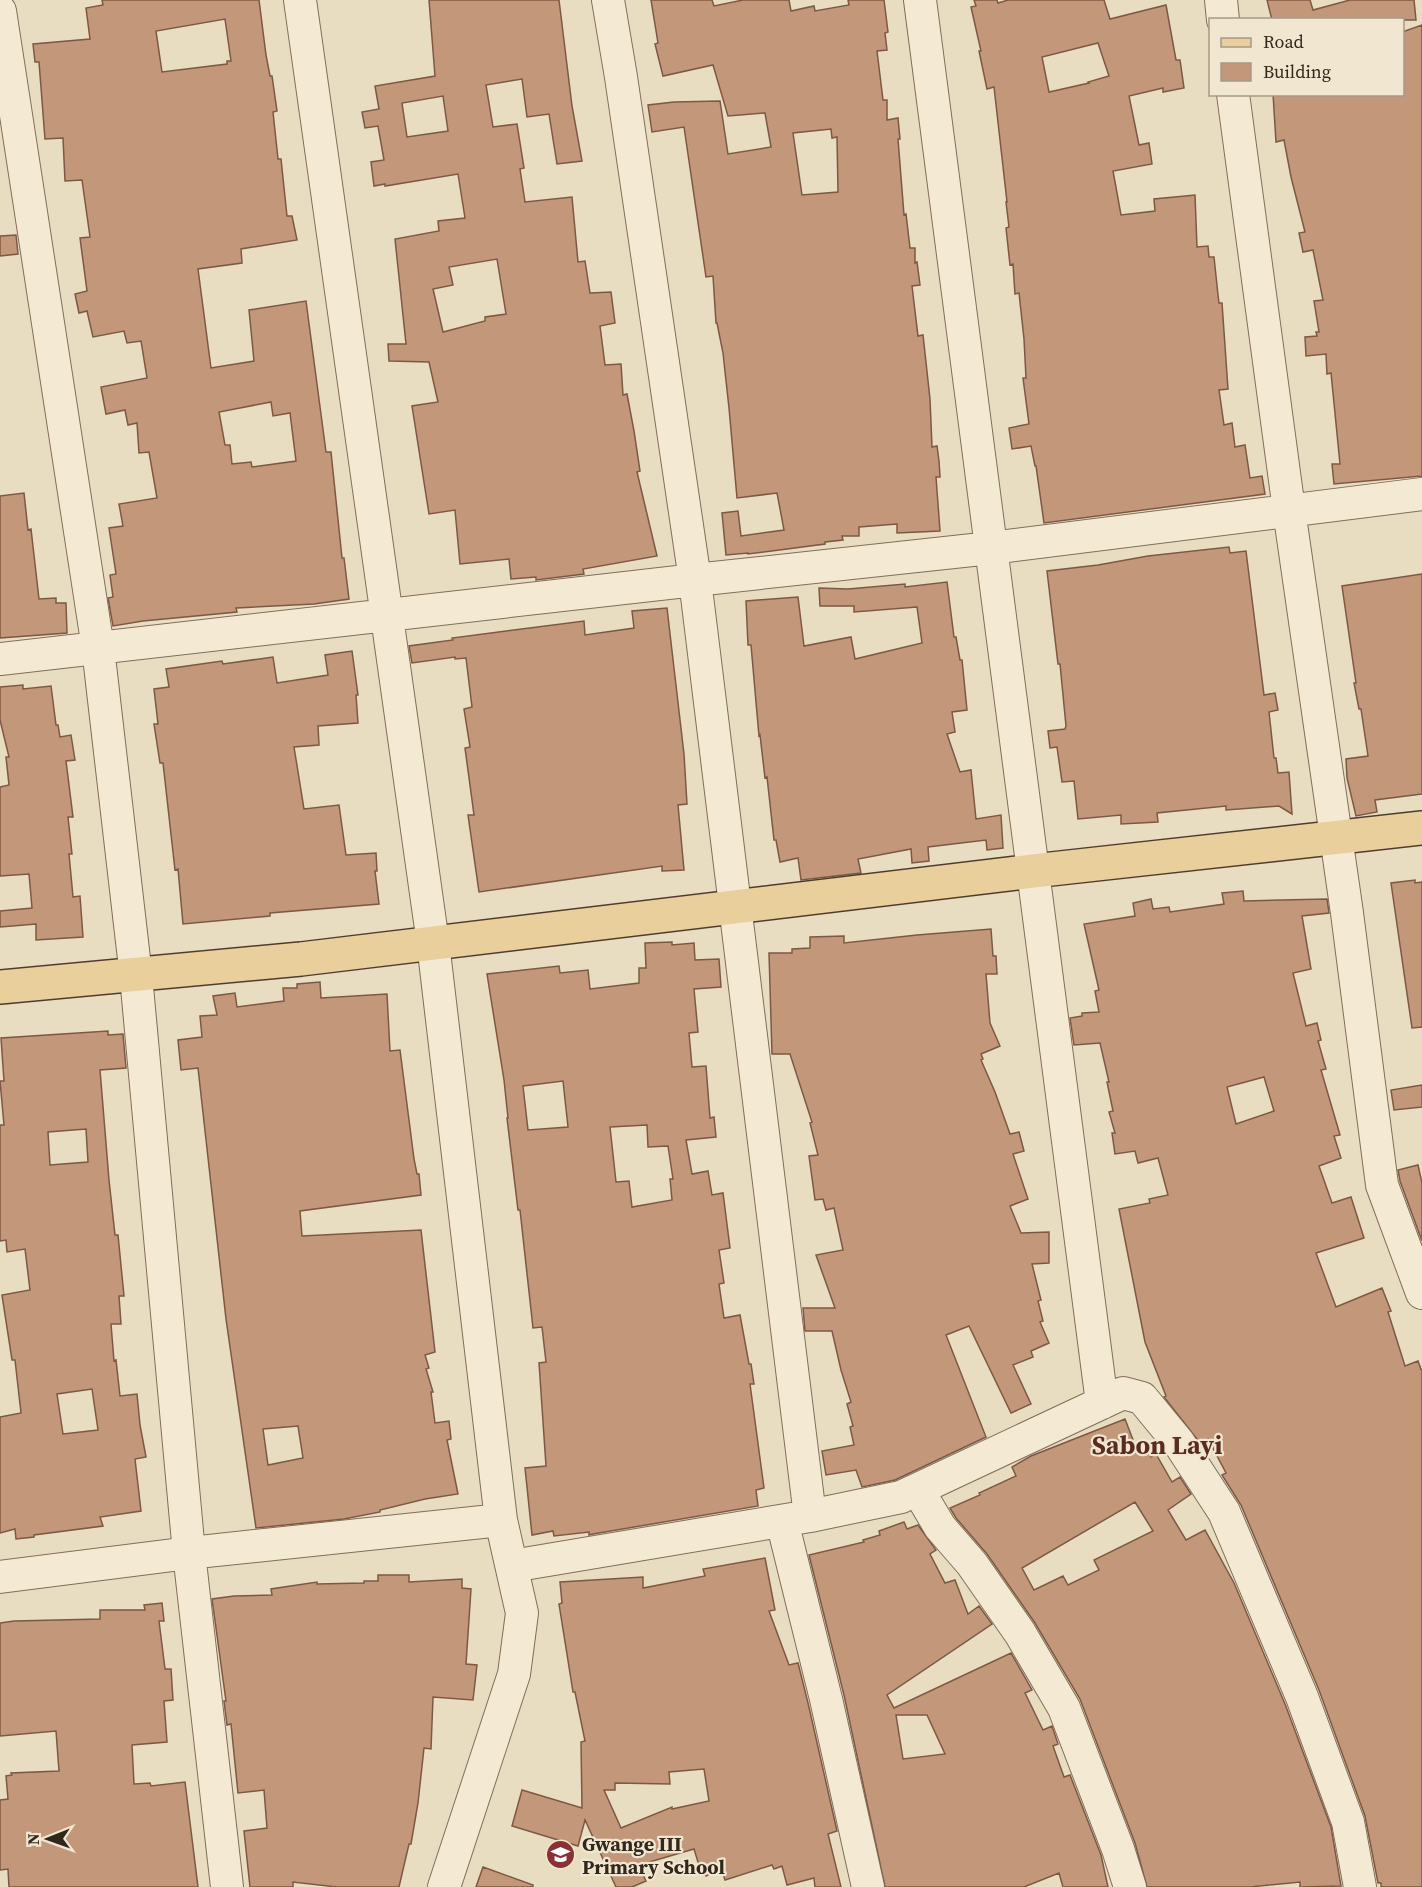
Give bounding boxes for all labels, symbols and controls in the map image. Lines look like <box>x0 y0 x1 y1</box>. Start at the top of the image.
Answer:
legend <box>1209 18 1404 96</box>
text: Road <box>1263 29 1304 54</box>
text: Building <box>1263 59 1331 84</box>
district label: Sabon Layi <box>1092 1427 1222 1463</box>
north arrow <box>18 1809 78 1869</box>
place label: Gwange III Primary School <box>582 1830 725 1881</box>
text: N <box>22 1833 44 1845</box>
school or university icon: Gwange III Primary School <box>545 1839 577 1871</box>

